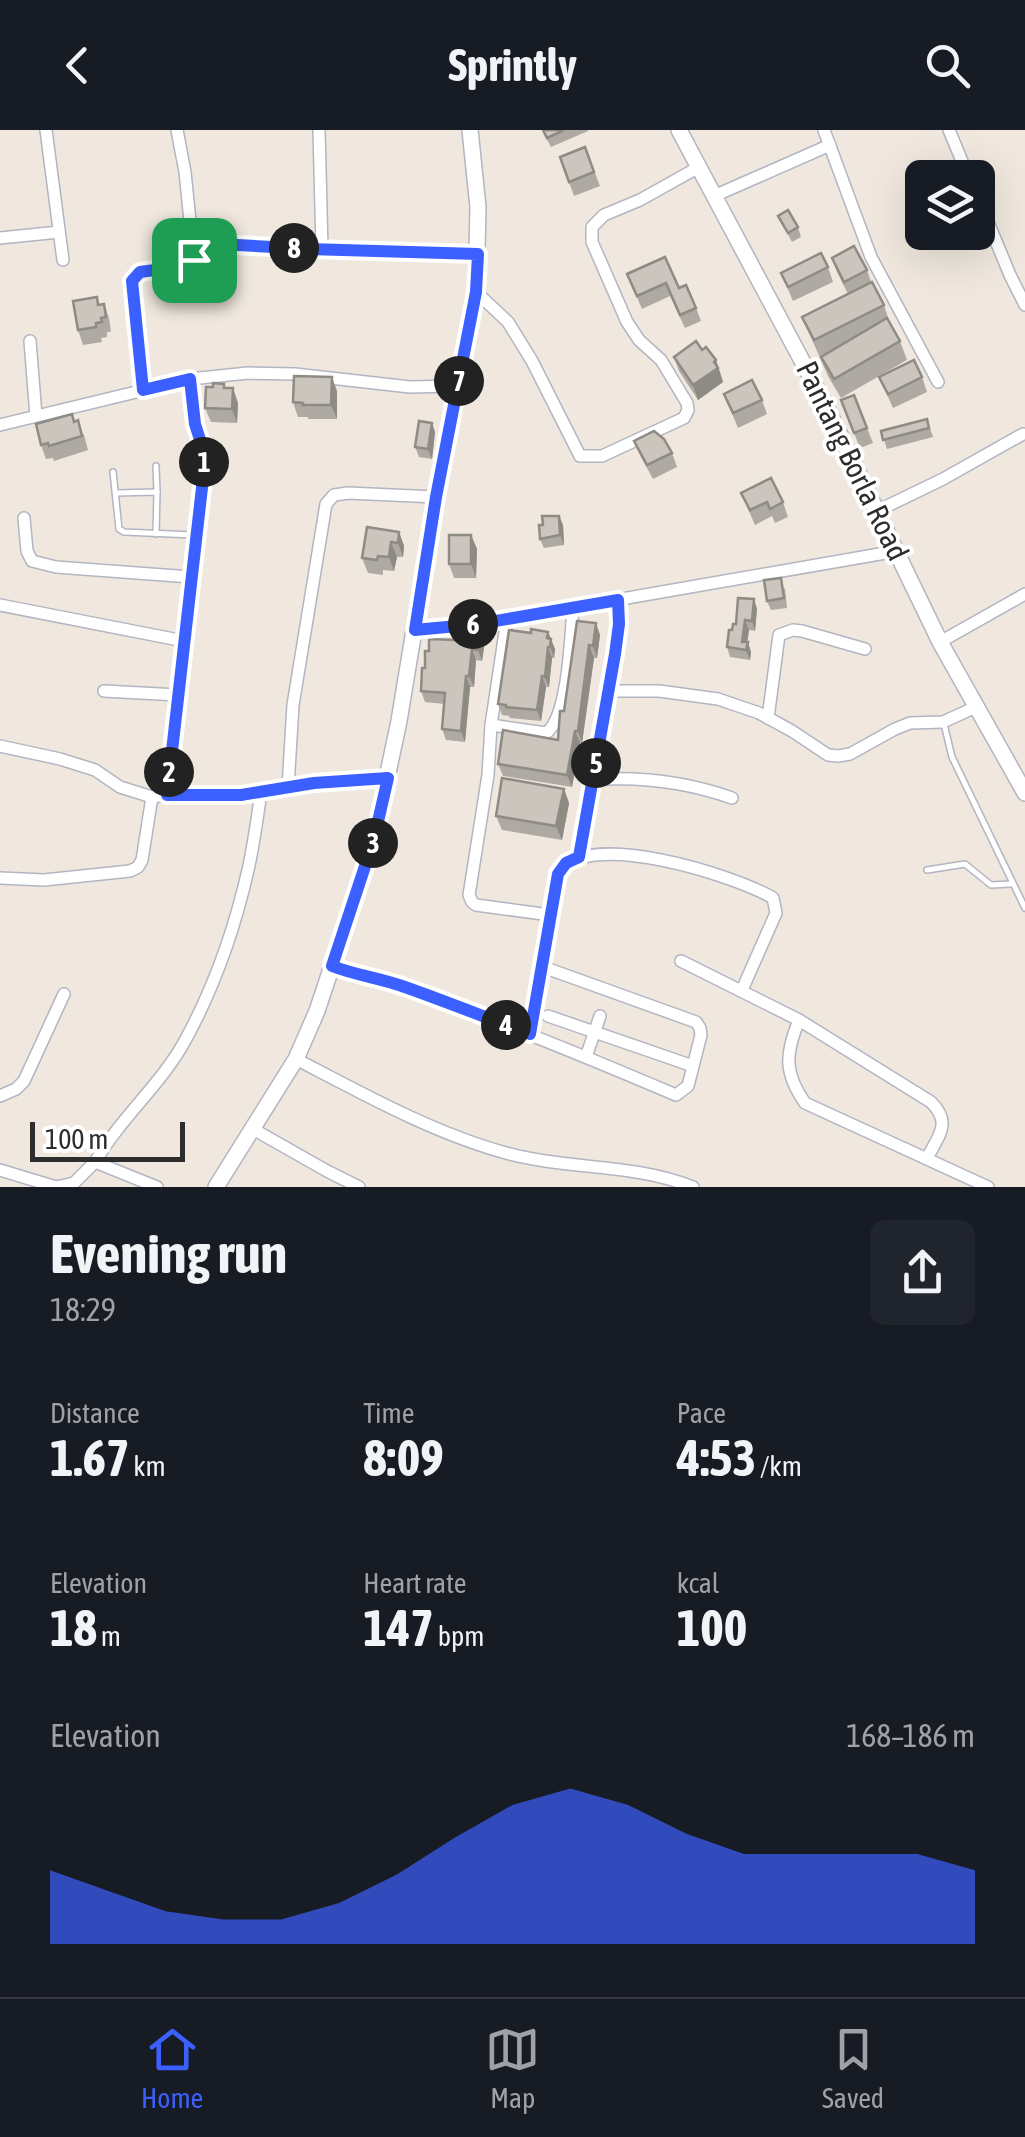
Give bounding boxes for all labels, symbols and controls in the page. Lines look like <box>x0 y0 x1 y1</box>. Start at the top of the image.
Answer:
icon: back <box>50 38 105 93</box>
icon: search <box>920 38 975 93</box>
text: Sprintly <box>448 39 577 91</box>
map controls <box>905 160 995 250</box>
button: layers <box>905 160 995 250</box>
pin <box>152 218 237 303</box>
pin: 8 <box>269 223 319 273</box>
text: 8 <box>287 232 301 264</box>
icon: arrive <box>167 233 222 288</box>
street label: Pantang Borla Road <box>790 355 916 566</box>
pin: 7 <box>434 356 484 406</box>
text: 7 <box>452 365 466 397</box>
pin: 1 <box>179 437 229 487</box>
text: 1 <box>197 446 211 478</box>
pin: 6 <box>448 599 498 649</box>
text: 6 <box>466 608 480 640</box>
pin: 5 <box>571 738 621 788</box>
pin: 2 <box>144 747 194 797</box>
text: 5 <box>589 747 603 779</box>
text: 2 <box>162 756 176 788</box>
pin: 3 <box>348 818 398 868</box>
text: 3 <box>366 827 380 859</box>
pin: 4 <box>481 1000 531 1050</box>
text: 4 <box>499 1009 513 1041</box>
scale bar <box>30 1117 185 1162</box>
text: 100 m <box>45 1123 108 1155</box>
button: share <box>870 1220 975 1325</box>
text: Evening run <box>50 1222 287 1285</box>
text: 18:29 <box>50 1291 116 1328</box>
text: Distance <box>50 1397 140 1429</box>
text: Time <box>363 1397 414 1429</box>
text: Pace <box>677 1397 726 1429</box>
text: 1.67 <box>50 1429 129 1487</box>
text: 8:09 <box>363 1429 444 1487</box>
text: 4:53 <box>677 1429 756 1487</box>
text: km <box>129 1450 166 1482</box>
text: /km <box>756 1450 802 1482</box>
text: Elevation <box>50 1567 147 1599</box>
text: Heart rate <box>363 1567 466 1599</box>
text: kcal <box>677 1567 719 1599</box>
text: 18 <box>50 1599 97 1657</box>
text: 147 <box>363 1599 434 1657</box>
text: 100 <box>677 1599 747 1657</box>
text: m <box>97 1620 121 1652</box>
text: bpm <box>434 1620 484 1652</box>
text: Elevation <box>50 1717 161 1754</box>
text: 168–186 m <box>846 1717 975 1754</box>
tab: Home <box>141 2022 203 2114</box>
tab: Map <box>485 2022 540 2114</box>
tab: Saved <box>822 2022 884 2114</box>

